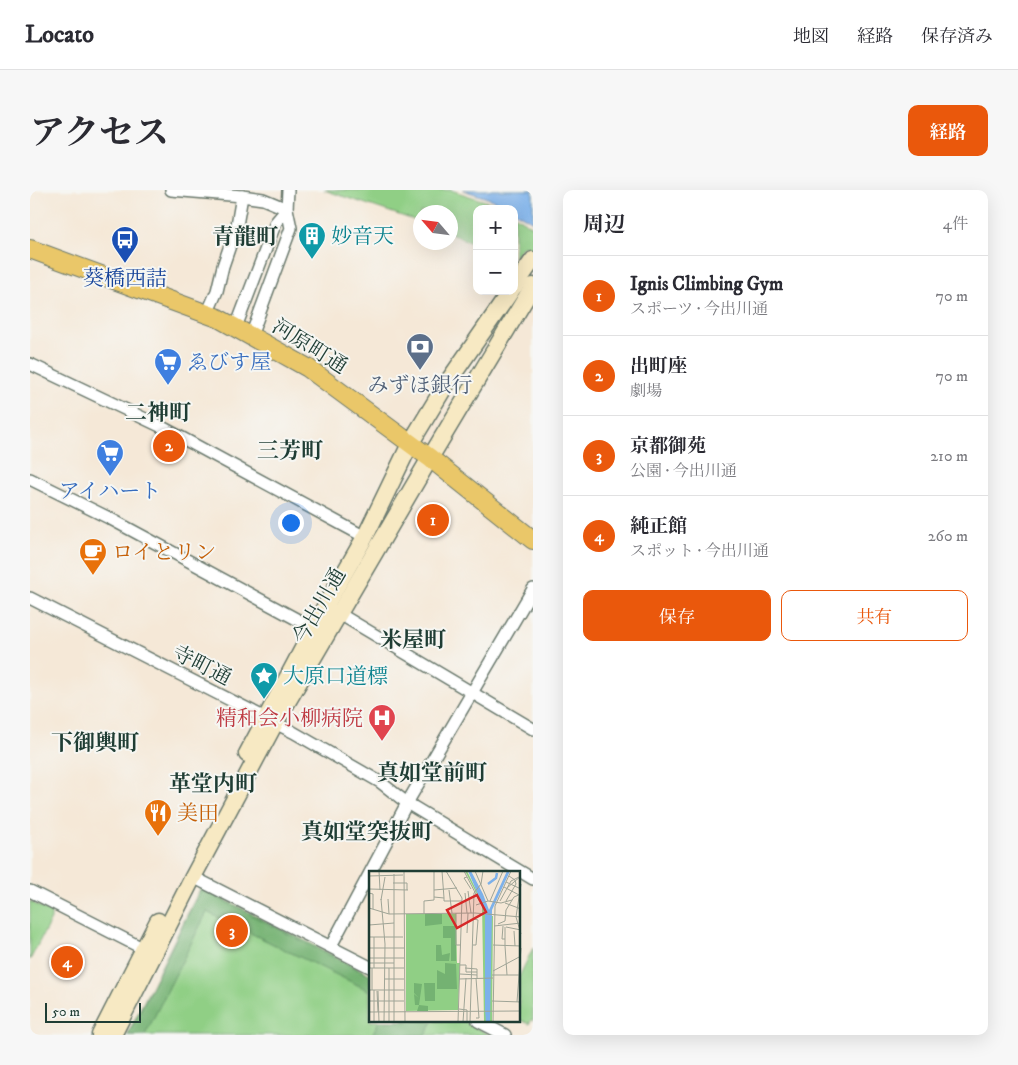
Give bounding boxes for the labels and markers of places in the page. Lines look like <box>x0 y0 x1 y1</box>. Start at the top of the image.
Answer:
building icon: 妙音天 <box>297 221 327 260</box>
place label: 妙音天 <box>331 224 394 250</box>
bus stop icon: 葵橋西詰 <box>110 225 140 264</box>
place label: 葵橋西詰 <box>83 266 167 292</box>
bank icon: みずほ銀行 <box>405 332 435 371</box>
supermarket icon: ゑびす屋 <box>153 347 183 386</box>
place label: ゑびす屋 <box>187 350 271 376</box>
place label: みずほ銀行 <box>368 373 473 399</box>
pin: 2 <box>153 427 185 465</box>
supermarket icon: アイハート <box>95 438 125 477</box>
place label: アイハート <box>59 479 161 505</box>
pin: 1 <box>417 501 449 539</box>
cafe icon: ロイとリン <box>78 537 108 576</box>
place label: ロイとリン <box>112 540 216 566</box>
place icon: 大原口道標 <box>249 661 279 700</box>
place label: 大原口道標 <box>283 664 388 690</box>
hospital icon: 精和会小柳病院 <box>367 703 397 742</box>
place label: 精和会小柳病院 <box>216 706 363 732</box>
restaurant icon: 美田 <box>143 798 173 837</box>
place label: 美田 <box>177 801 219 827</box>
pin: 3 <box>216 912 248 950</box>
pin: 4 <box>51 943 83 981</box>

